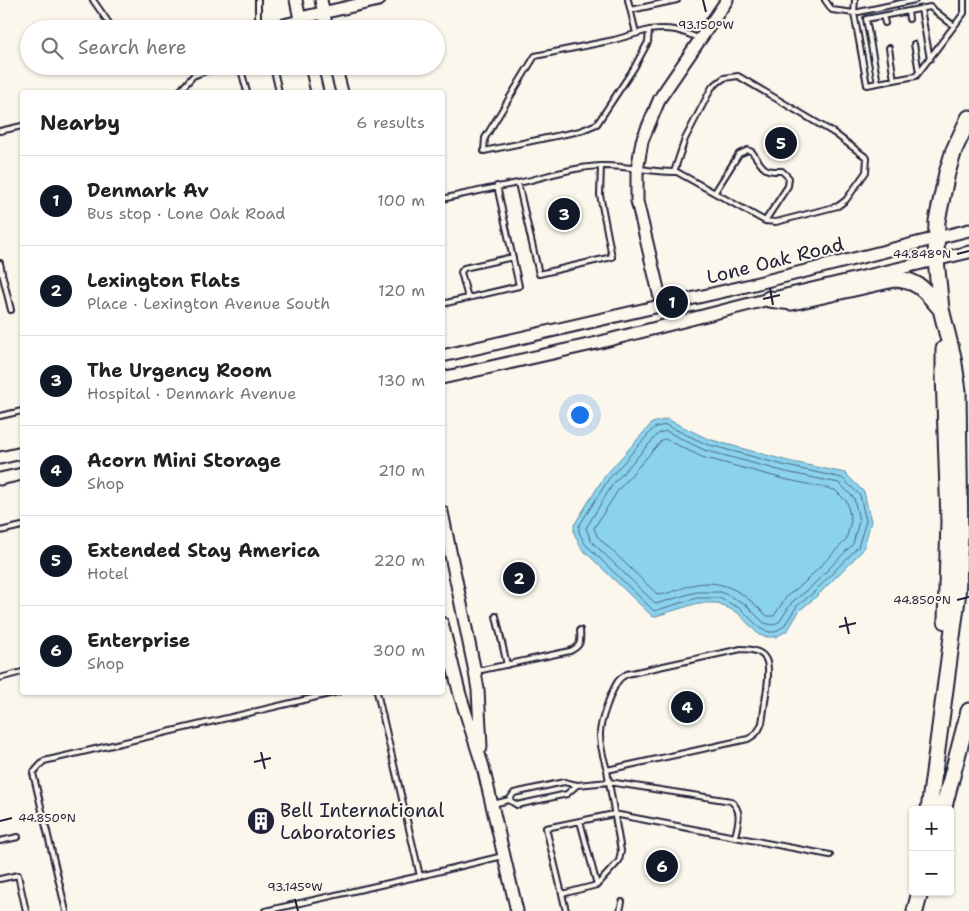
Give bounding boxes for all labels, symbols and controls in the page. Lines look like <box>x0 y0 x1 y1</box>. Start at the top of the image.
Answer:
text: 93.150°W <box>678 17 734 33</box>
search box <box>20 20 445 75</box>
icon: search <box>38 34 66 62</box>
text: Search here <box>78 35 187 60</box>
text: Nearby <box>40 109 120 137</box>
text: 6 results <box>356 112 425 133</box>
pin: 5 <box>765 124 797 162</box>
text: Denmark Av <box>87 178 209 203</box>
text: 1 <box>52 190 60 211</box>
text: 100 m <box>377 190 425 211</box>
pin: 3 <box>548 195 580 233</box>
text: Bus stop · Lone Oak Road <box>87 203 286 224</box>
street label: Lone Oak Road <box>704 231 846 290</box>
text: 44.848°N <box>893 246 951 262</box>
text: Lexington Flats <box>87 268 240 293</box>
text: 2 <box>50 280 62 301</box>
text: 120 m <box>378 280 425 301</box>
pin: 1 <box>656 283 688 321</box>
text: Place · Lexington Avenue South <box>87 293 330 314</box>
text: The Urgency Room <box>87 358 272 383</box>
text: 3 <box>50 370 62 391</box>
text: 130 m <box>378 370 425 391</box>
text: Hospital · Denmark Avenue <box>87 383 296 404</box>
your location <box>567 402 593 428</box>
text: Acorn Mini Storage <box>87 448 281 473</box>
text: 4 <box>50 460 62 481</box>
text: 210 m <box>378 460 425 481</box>
text: Shop <box>87 473 124 494</box>
text: Extended Stay America <box>87 538 320 563</box>
text: 5 <box>51 550 61 571</box>
text: 220 m <box>373 550 425 571</box>
pin: 2 <box>503 559 535 597</box>
text: Hotel <box>87 563 128 584</box>
text: 44.850°N <box>893 592 951 608</box>
text: Enterprise <box>87 628 190 653</box>
text: 6 <box>50 640 62 661</box>
text: 300 m <box>373 640 425 661</box>
text: Shop <box>87 653 124 674</box>
pin: 4 <box>671 688 703 726</box>
place label: Bell International Laboratories <box>280 798 444 845</box>
building icon: Bell International Laboratories <box>246 806 276 836</box>
map controls <box>909 806 954 896</box>
button: + <box>909 806 954 851</box>
text: 44.850°N <box>18 810 76 826</box>
pin: 6 <box>646 847 678 885</box>
button: − <box>909 851 954 896</box>
text: 93.145°W <box>267 879 323 895</box>

